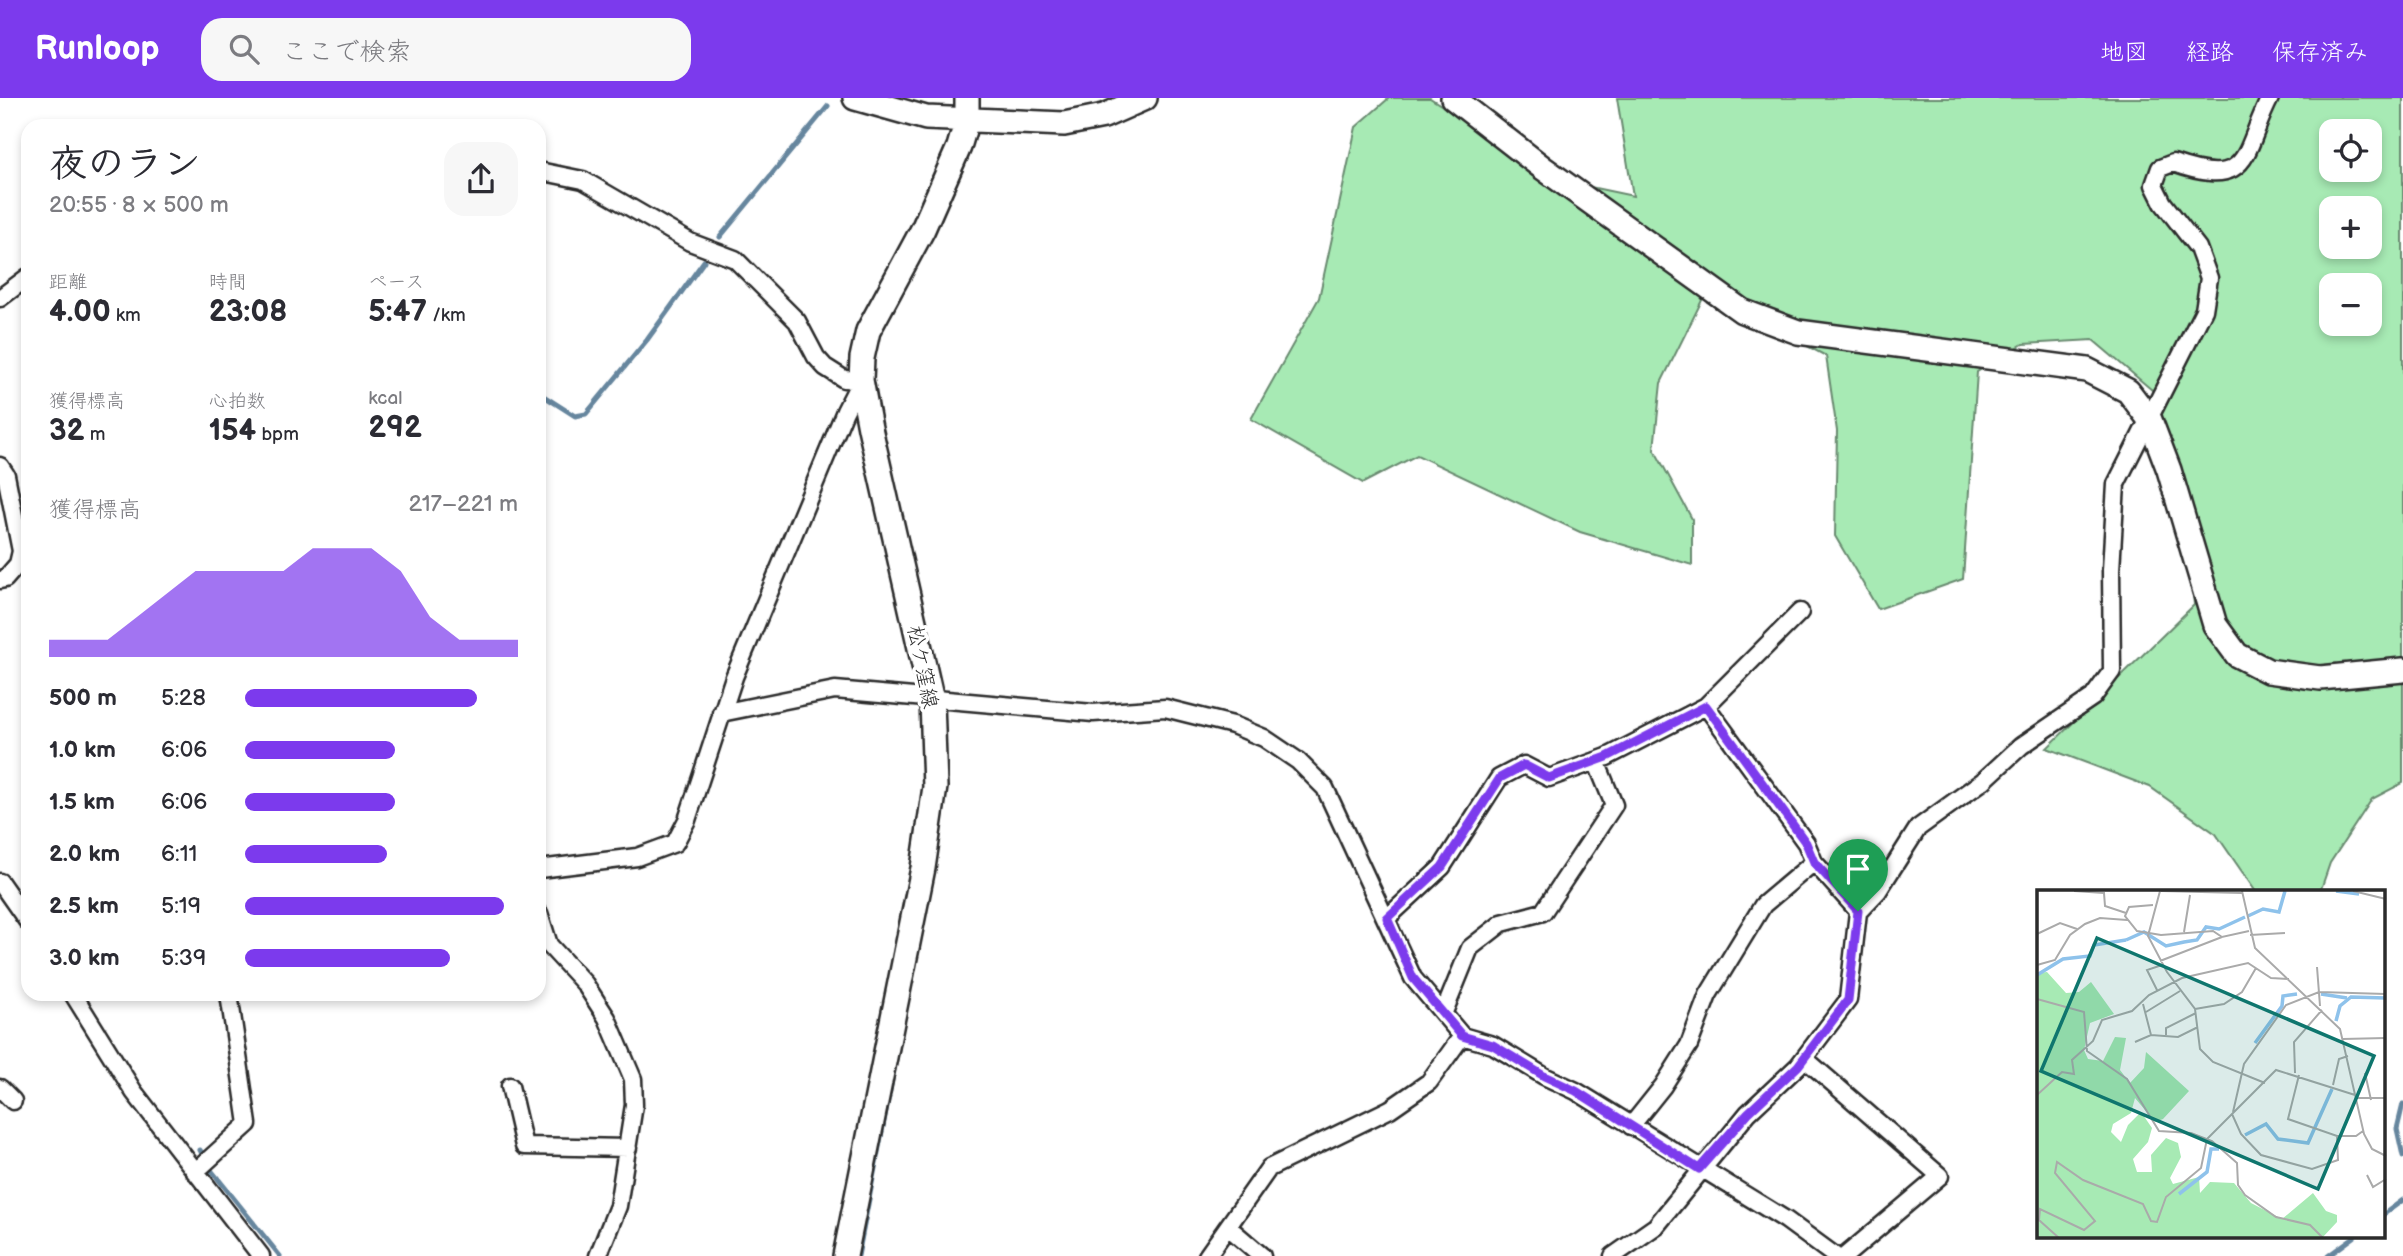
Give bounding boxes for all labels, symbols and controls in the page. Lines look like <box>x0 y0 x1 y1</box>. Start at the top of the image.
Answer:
search box <box>201 18 691 81</box>
text: Runloop <box>35 29 159 69</box>
icon: search <box>225 30 263 68</box>
text: ここで検索 <box>281 37 411 68</box>
text: 地図 <box>2100 38 2148 67</box>
text: 経路 <box>2186 38 2234 67</box>
text: 保存済み <box>2272 38 2368 67</box>
map controls <box>2319 119 2382 336</box>
button: locate <box>2319 119 2382 182</box>
text: 夜のラン <box>49 142 201 187</box>
button: share <box>444 142 518 216</box>
text: 20:55 · 8 × 500 m <box>49 191 229 219</box>
button: + <box>2319 196 2382 259</box>
text: 距離 <box>49 271 87 294</box>
text: 時間 <box>209 271 247 294</box>
text: ペース <box>368 271 424 294</box>
button: − <box>2319 273 2382 336</box>
text: 4.00 <box>49 294 111 330</box>
text: 23:08 <box>209 294 287 330</box>
text: 5:47 <box>368 294 427 330</box>
text: km <box>111 304 141 327</box>
text: /km <box>427 304 466 327</box>
text: kcal <box>368 387 402 410</box>
text: 獲得標高 <box>49 390 125 413</box>
text: 心拍数 <box>209 390 266 413</box>
text: 292 <box>368 410 422 446</box>
text: 32 <box>49 413 85 449</box>
text: 154 <box>209 413 256 449</box>
text: m <box>85 423 105 446</box>
text: bpm <box>256 423 299 446</box>
text: 217–221 m <box>408 490 518 518</box>
text: 獲得標高 <box>49 496 141 524</box>
street label: 松ケ窪線 <box>902 623 943 711</box>
text: 500 m <box>49 684 117 712</box>
text: 5:28 <box>161 684 206 712</box>
text: 1.0 km <box>49 736 116 764</box>
text: 6:06 <box>161 736 207 764</box>
text: 1.5 km <box>49 788 115 816</box>
text: 6:06 <box>161 788 207 816</box>
pin <box>1828 839 1888 911</box>
text: 2.0 km <box>49 840 120 868</box>
text: 6:11 <box>161 840 198 868</box>
icon: arrive <box>1839 850 1877 888</box>
inset map <box>2037 890 2386 1238</box>
text: 2.5 km <box>49 892 119 920</box>
text: 5:19 <box>161 892 201 920</box>
text: 3.0 km <box>49 944 120 972</box>
text: 5:39 <box>161 944 206 972</box>

